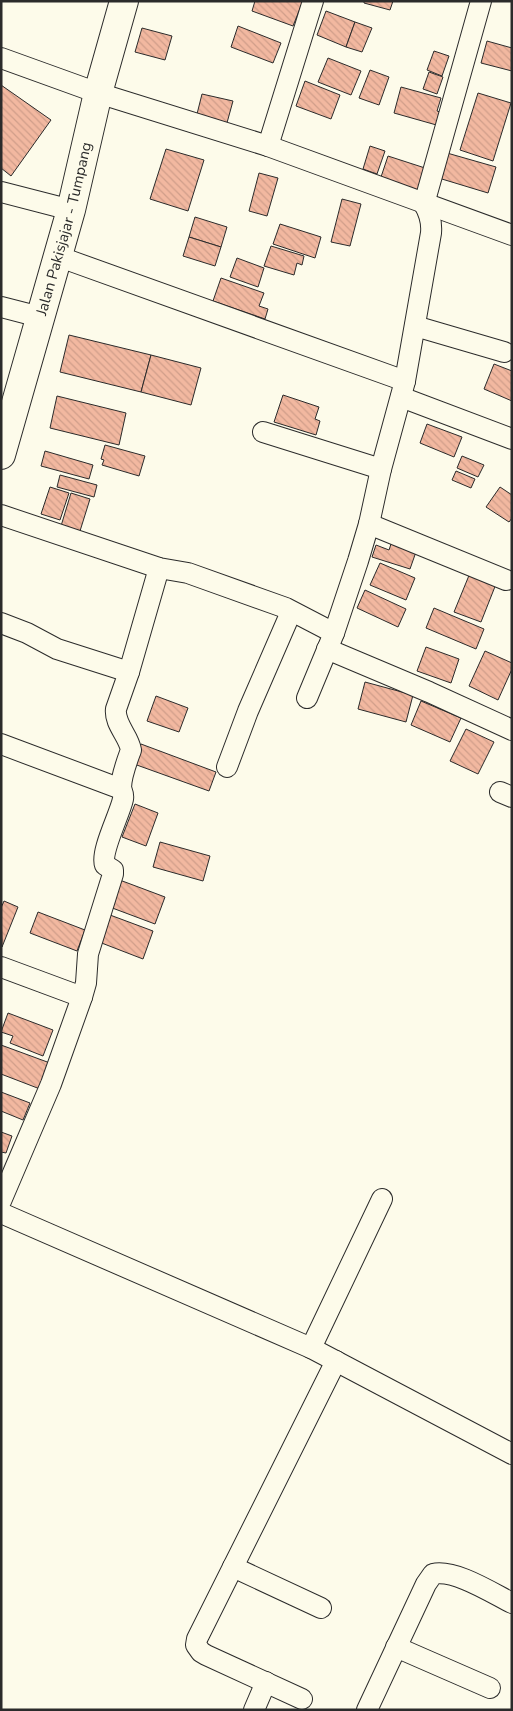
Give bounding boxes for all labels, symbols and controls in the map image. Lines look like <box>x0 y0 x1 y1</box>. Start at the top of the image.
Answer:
street label: Jalan Pakisjajar - Tumpang <box>31 140 96 319</box>

